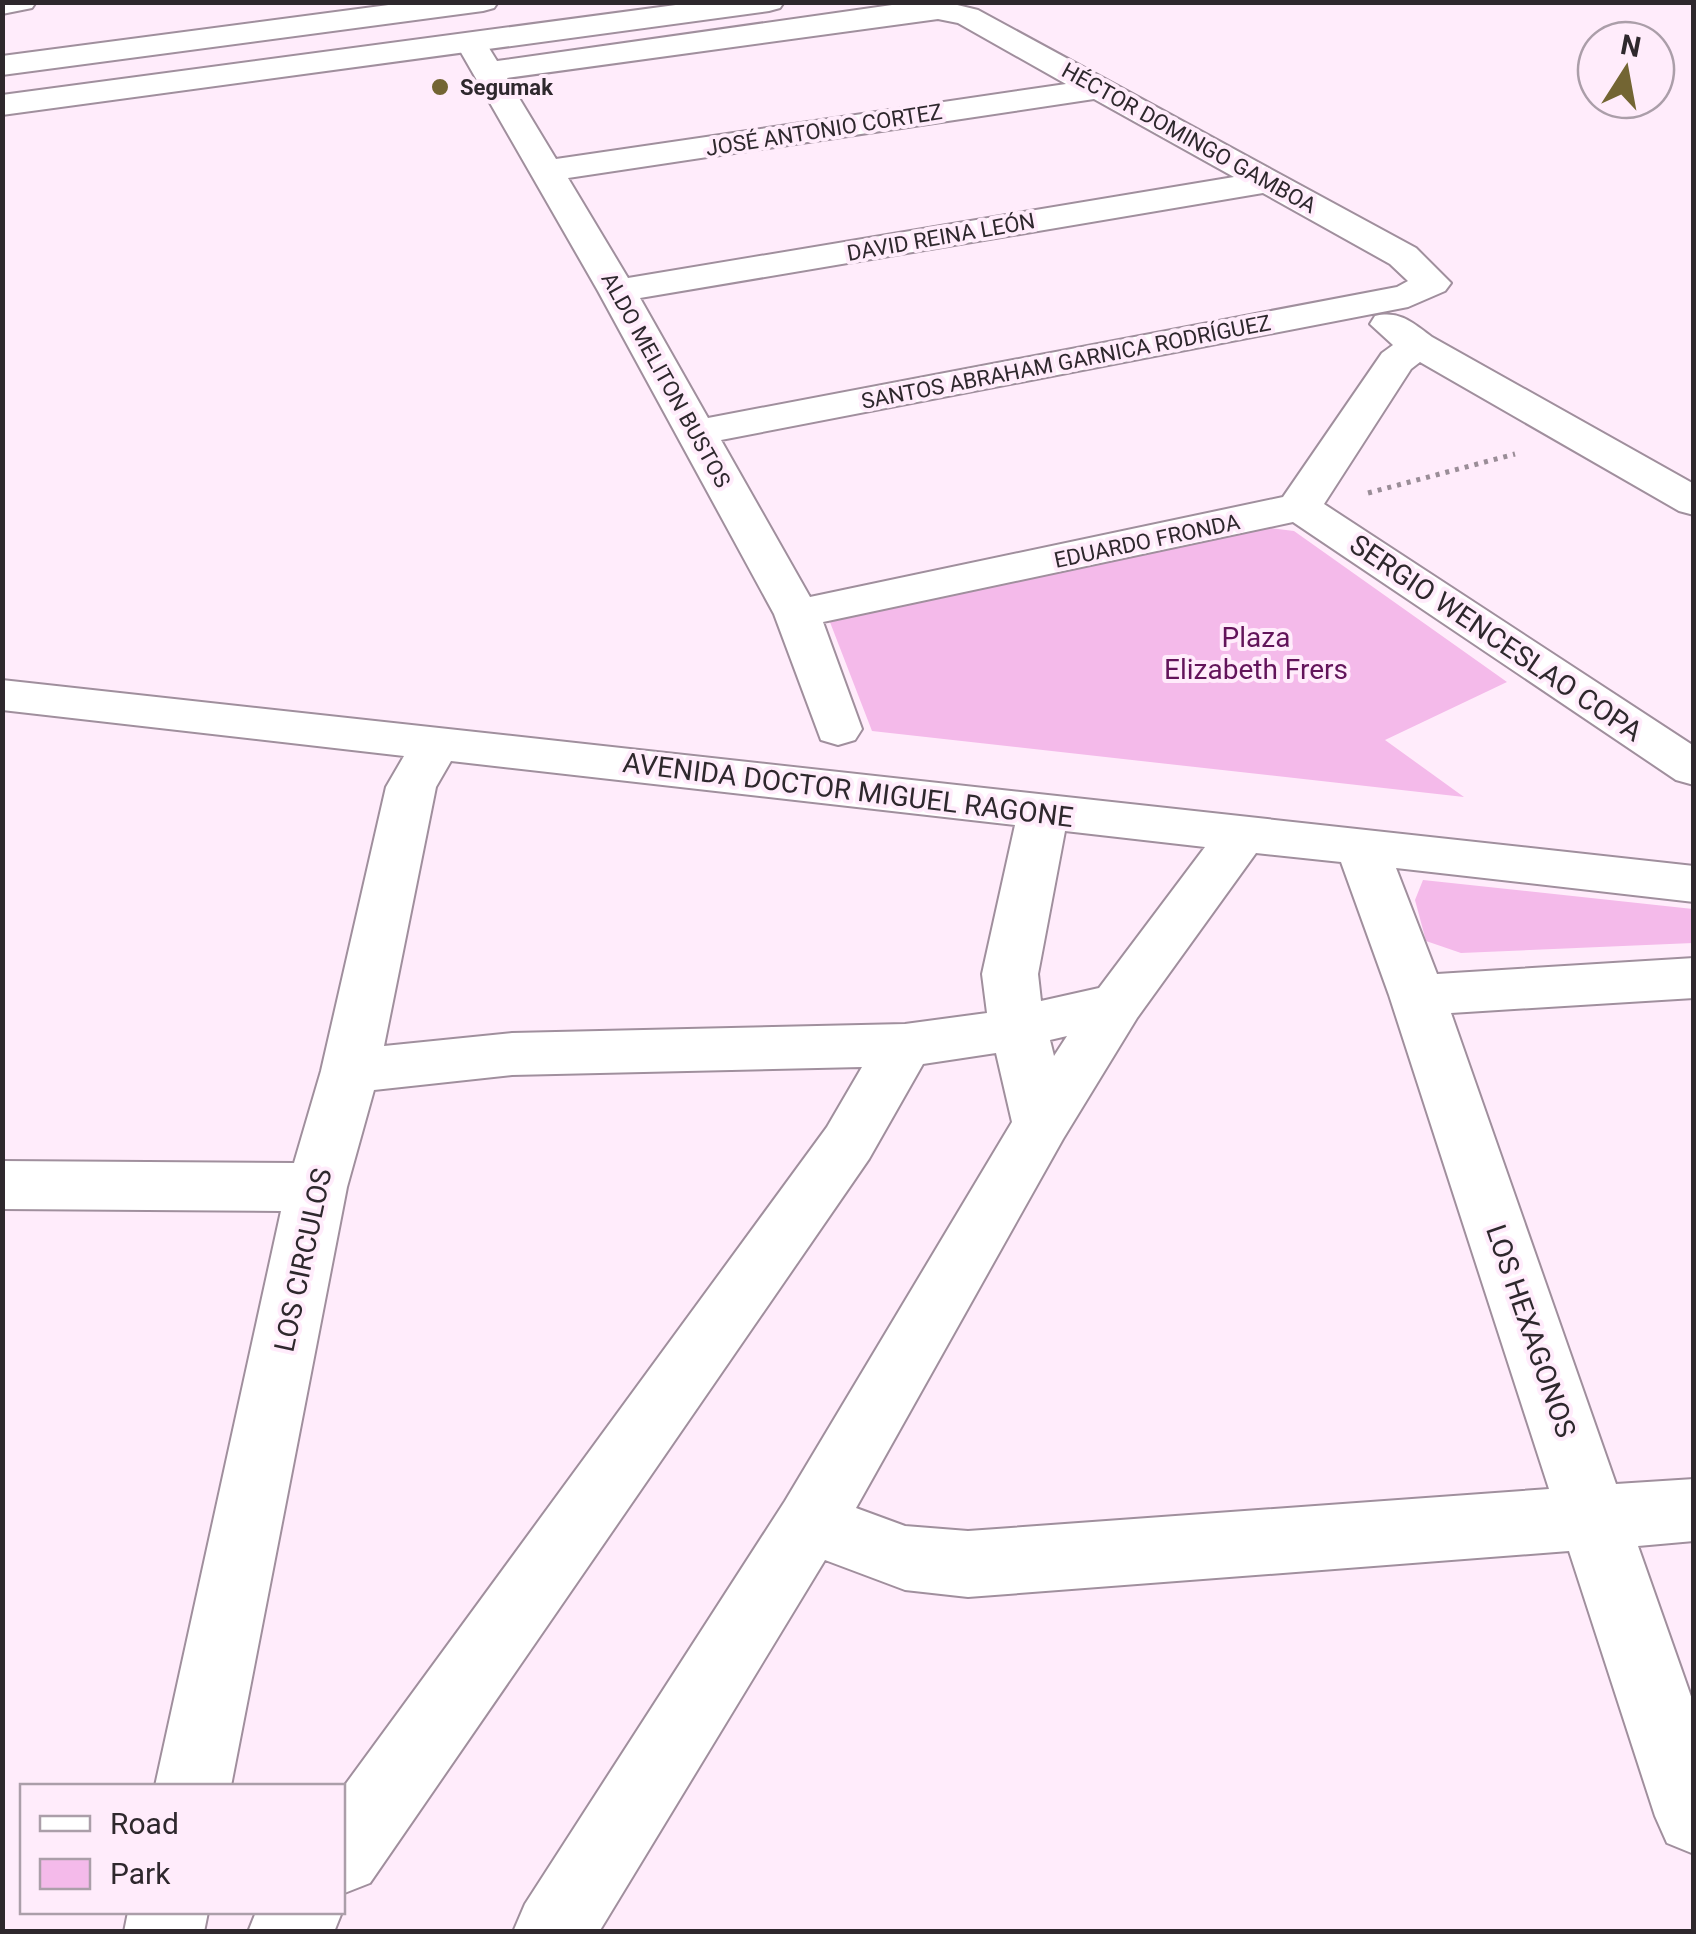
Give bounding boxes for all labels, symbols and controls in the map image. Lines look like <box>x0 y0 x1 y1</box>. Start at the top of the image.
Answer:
north arrow <box>1576 20 1676 120</box>
text: N <box>1618 28 1644 64</box>
street label: HÉCTOR DOMINGO GAMBOA <box>1058 58 1321 219</box>
place label: Segumak <box>460 75 553 100</box>
marker: Segumak <box>429 76 451 98</box>
street label: JOSÉ ANTONIO CORTEZ <box>704 99 944 161</box>
street label: DAVID REINA LEÓN <box>845 207 1037 266</box>
street label: ALDO MELITON BUSTOS <box>596 268 736 492</box>
street label: SANTOS ABRAHAM GARNICA RODRÍGUEZ <box>859 310 1273 414</box>
street label: EDUARDO FRONDA <box>1052 509 1243 573</box>
street label: SERGIO WENCESLAO COPA <box>1344 528 1648 748</box>
park label: Plaza Elizabeth Frers <box>1164 621 1348 686</box>
street label: AVENIDA DOCTOR MIGUEL RAGONE <box>621 746 1075 834</box>
street label: LOS CIRCULOS <box>267 1165 339 1355</box>
street label: LOS HEXAGONOS <box>1479 1220 1583 1442</box>
legend <box>20 1784 345 1914</box>
text: Road <box>110 1806 179 1841</box>
text: Park <box>110 1856 171 1891</box>

